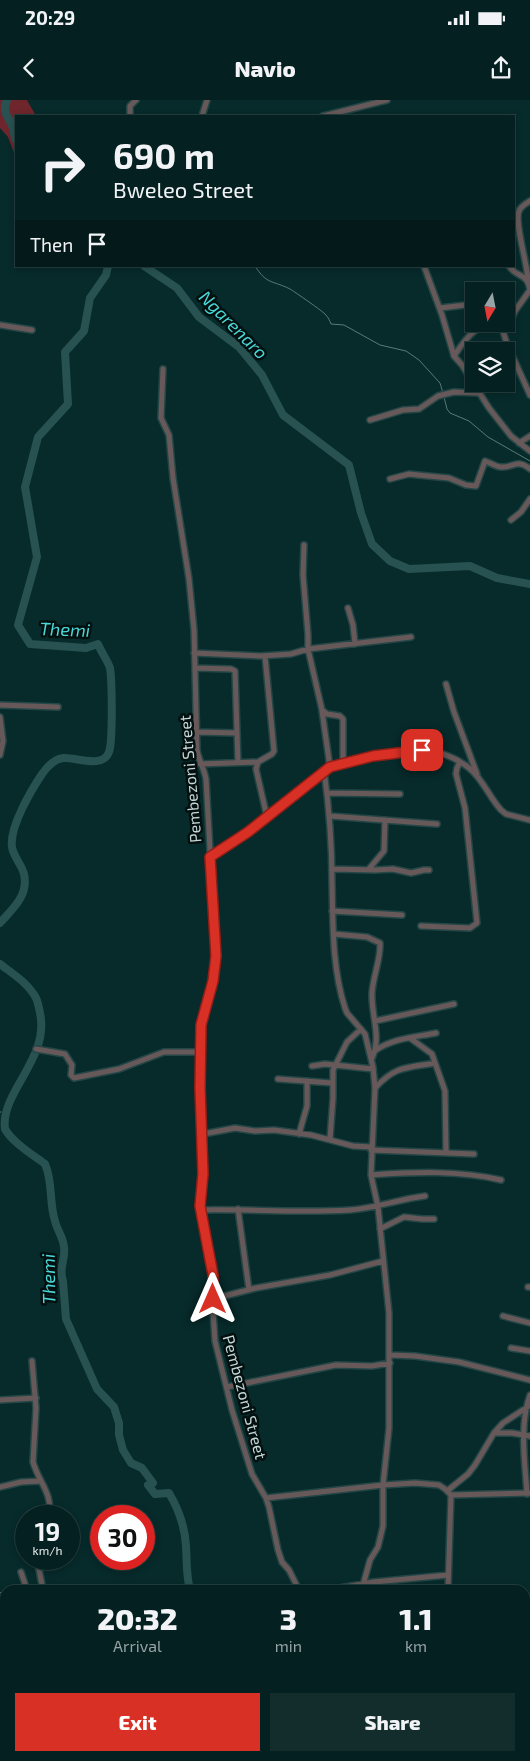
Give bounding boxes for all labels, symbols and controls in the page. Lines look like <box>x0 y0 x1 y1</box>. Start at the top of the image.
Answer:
text: 20:29 <box>25 6 75 29</box>
icon: back <box>15 54 43 82</box>
icon: share <box>487 54 515 82</box>
text: Navio <box>234 55 296 81</box>
text: 690 m <box>113 134 215 176</box>
icon: right <box>30 135 95 200</box>
text: Bweleo Street <box>113 176 253 202</box>
icon: arrive <box>83 230 111 258</box>
text: Then <box>30 233 73 256</box>
north arrow <box>465 282 515 332</box>
map controls <box>465 282 515 392</box>
water label: Ngarenaro <box>195 285 273 363</box>
button: layers <box>465 342 515 392</box>
water label: Themi <box>39 617 91 641</box>
street label: Pembezoni Street <box>174 714 205 844</box>
pin <box>401 729 443 771</box>
icon: arrive <box>408 736 436 764</box>
water label: Themi <box>37 1253 59 1304</box>
position arrow <box>186 1272 238 1324</box>
street label: Pembezoni Street <box>220 1332 271 1461</box>
speed limit sign: 30 <box>90 1505 155 1570</box>
text: 19 <box>35 1516 60 1546</box>
text: km/h <box>33 1543 62 1557</box>
text: 20:32 <box>97 1600 177 1636</box>
text: 3 <box>280 1600 297 1636</box>
text: 1.1 <box>399 1600 433 1636</box>
text: Arrival <box>113 1636 162 1655</box>
text: min <box>275 1636 302 1655</box>
text: km <box>405 1636 427 1655</box>
button: Exit <box>15 1693 260 1751</box>
button: Share <box>270 1693 515 1751</box>

